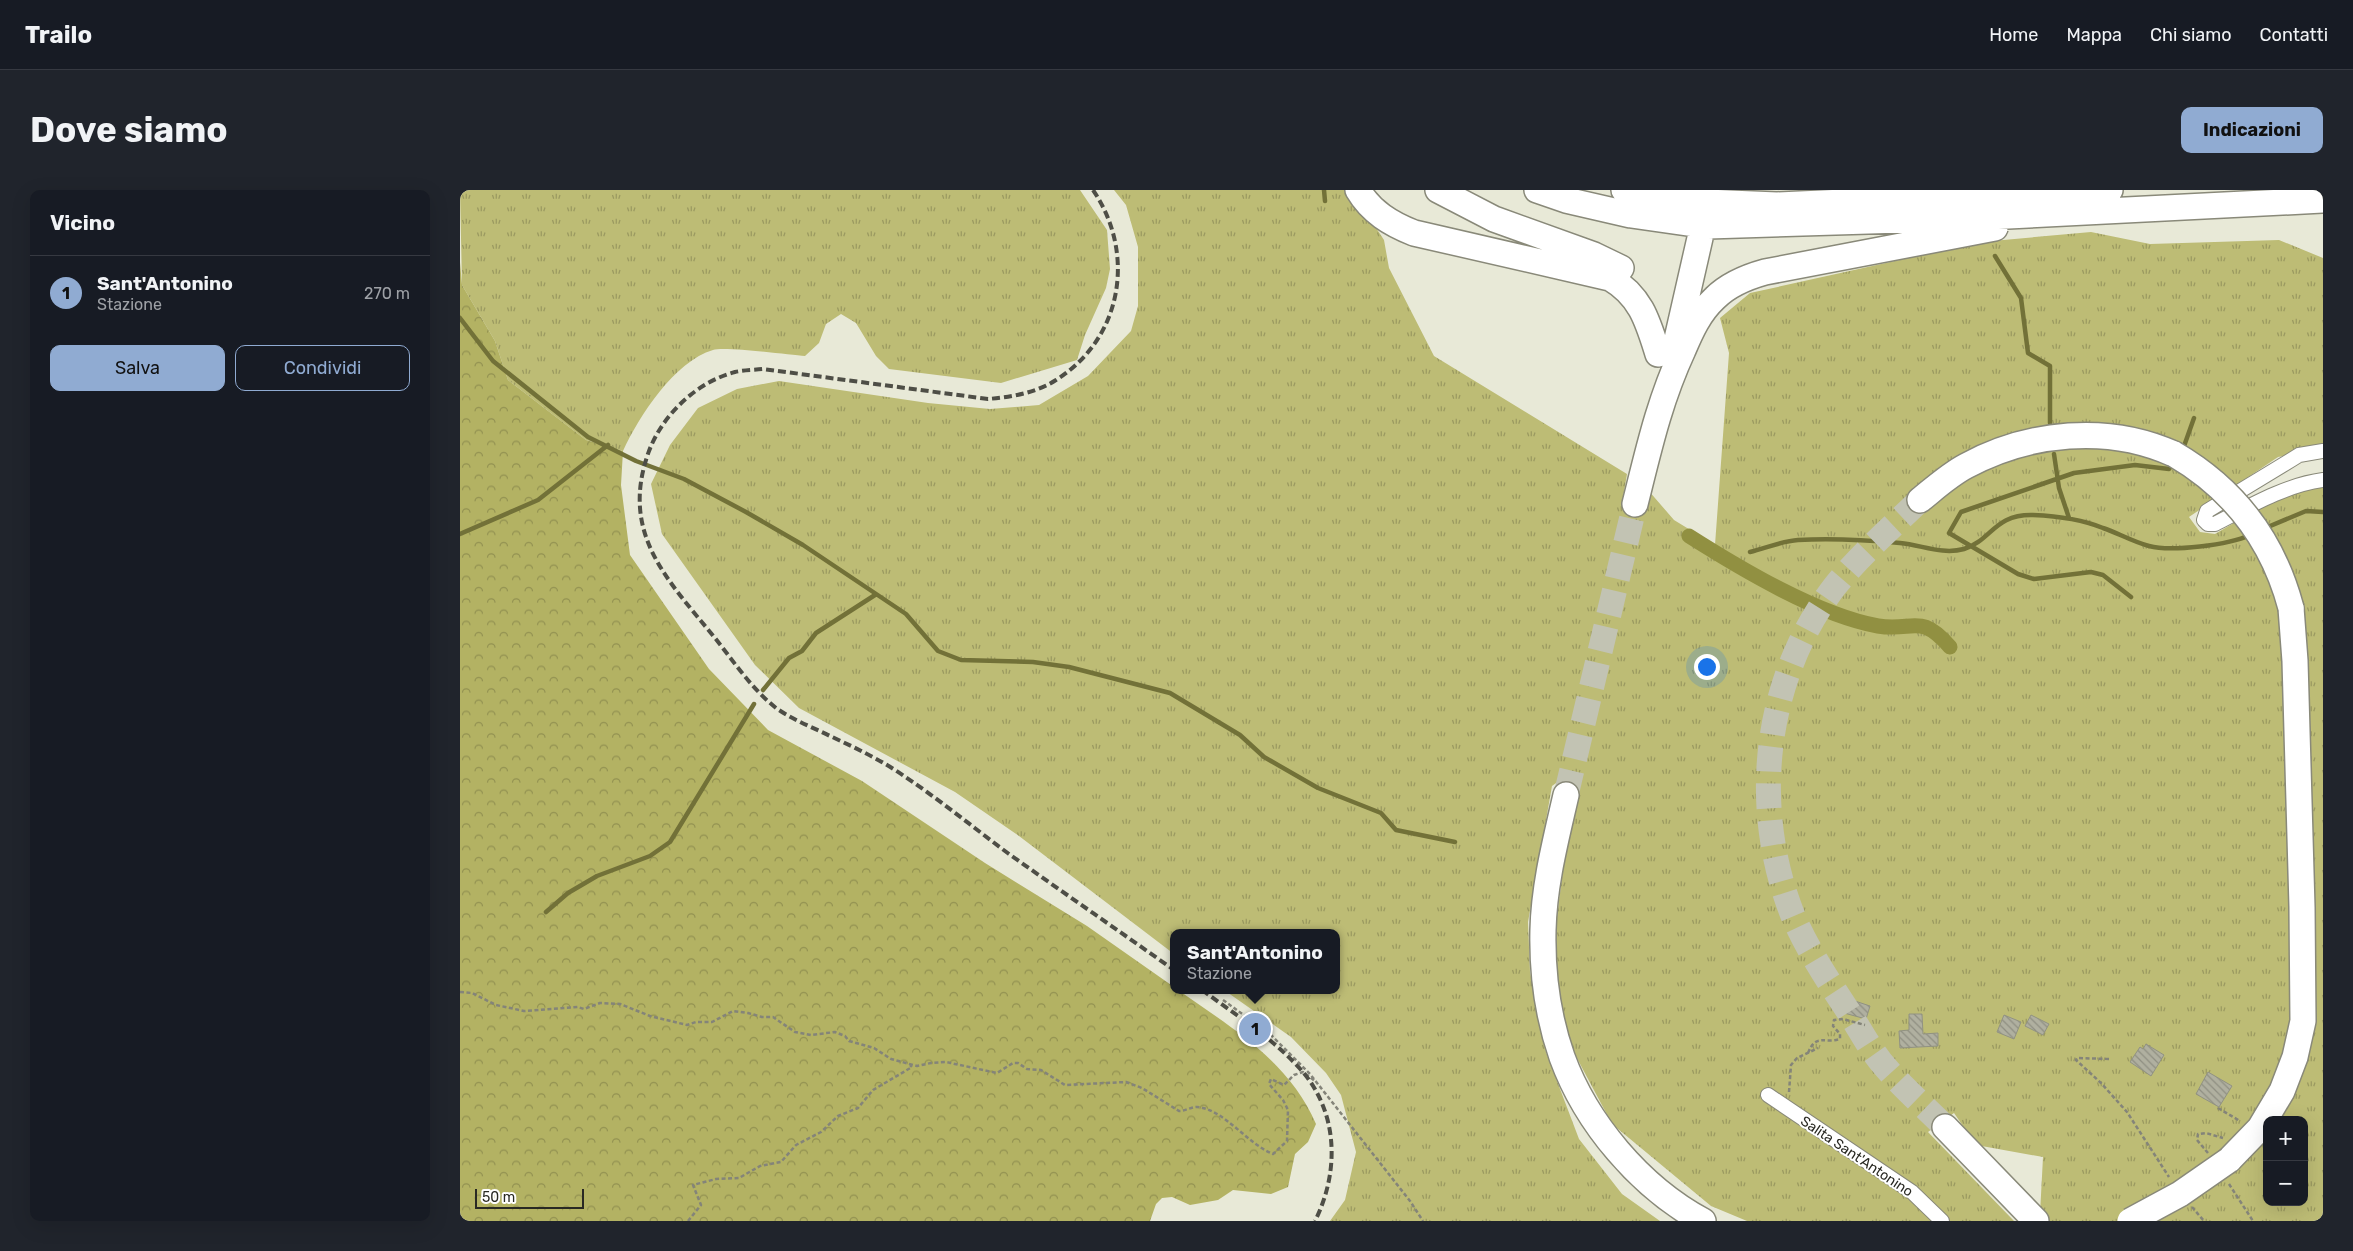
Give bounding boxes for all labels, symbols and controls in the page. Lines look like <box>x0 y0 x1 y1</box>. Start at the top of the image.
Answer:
text: Trailo <box>25 21 92 49</box>
text: Home <box>1989 24 2038 46</box>
text: Mappa <box>2066 24 2122 46</box>
text: Chi siamo <box>2150 24 2232 46</box>
text: Contatti <box>2260 24 2328 46</box>
button: Indicazioni <box>2181 107 2323 153</box>
text: Dove siamo <box>30 109 228 151</box>
text: Vicino <box>50 210 115 235</box>
text: Sant'Antonino <box>97 272 233 295</box>
text: 1 <box>62 284 70 303</box>
text: 270 m <box>364 284 410 303</box>
text: Stazione <box>97 295 162 314</box>
button: Salva <box>50 345 225 391</box>
button: Condividi <box>235 345 410 391</box>
your location <box>1694 654 1720 680</box>
popup <box>1170 929 1340 994</box>
text: Sant'Antonino <box>1187 941 1323 964</box>
text: Stazione <box>1187 964 1252 983</box>
pin: 1 <box>1239 1010 1271 1048</box>
street label: Salita Sant'Antonino <box>1797 1112 1916 1200</box>
map controls <box>2263 1116 2308 1206</box>
button: + <box>2263 1116 2308 1161</box>
button: − <box>2263 1161 2308 1206</box>
scale bar <box>475 1186 584 1209</box>
text: 50 m <box>482 1189 515 1206</box>

